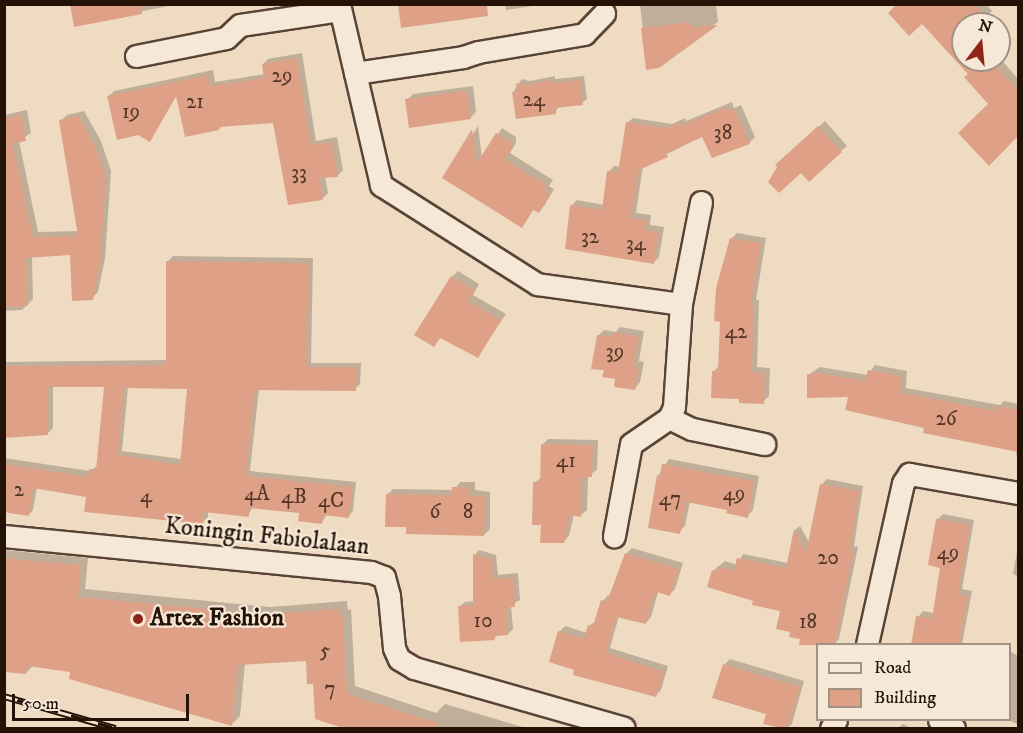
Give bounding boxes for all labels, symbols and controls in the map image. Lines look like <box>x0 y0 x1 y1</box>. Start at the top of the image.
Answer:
north arrow <box>951 12 1011 72</box>
text: N <box>976 15 994 38</box>
house number: 29 <box>272 63 292 89</box>
house number: 24 <box>523 87 545 113</box>
house number: 21 <box>186 89 204 115</box>
house number: 19 <box>122 99 140 125</box>
house number: 38 <box>714 120 732 146</box>
house number: 33 <box>291 160 307 186</box>
house number: 32 <box>581 224 599 250</box>
house number: 34 <box>626 231 646 257</box>
house number: 42 <box>725 319 747 345</box>
house number: 39 <box>606 339 624 365</box>
house number: 26 <box>935 406 957 432</box>
house number: 41 <box>556 448 576 474</box>
house number: 2 <box>14 477 24 503</box>
house number: 4A <box>244 481 270 507</box>
house number: 49 <box>723 481 745 507</box>
house number: 4 <box>140 483 152 509</box>
house number: 4B <box>281 484 307 510</box>
house number: 47 <box>659 486 681 512</box>
house number: 4C <box>318 488 344 514</box>
house number: 6 <box>430 499 440 525</box>
house number: 8 <box>463 499 473 525</box>
street label: Koningin Fabiolalaan <box>163 512 371 562</box>
house number: 49 <box>937 540 959 566</box>
house number: 20 <box>817 545 839 571</box>
place label: Artex Fashion <box>150 605 284 633</box>
house number: 10 <box>474 608 492 634</box>
house number: 18 <box>799 609 817 635</box>
marker: Artex Fashion <box>131 612 145 626</box>
house number: 5 <box>320 638 330 664</box>
legend <box>816 643 1011 721</box>
text: Road <box>874 657 911 679</box>
house number: 7 <box>324 676 336 702</box>
scale bar <box>15 682 192 720</box>
text: Building <box>874 687 936 709</box>
text: 50 m <box>23 693 59 715</box>

